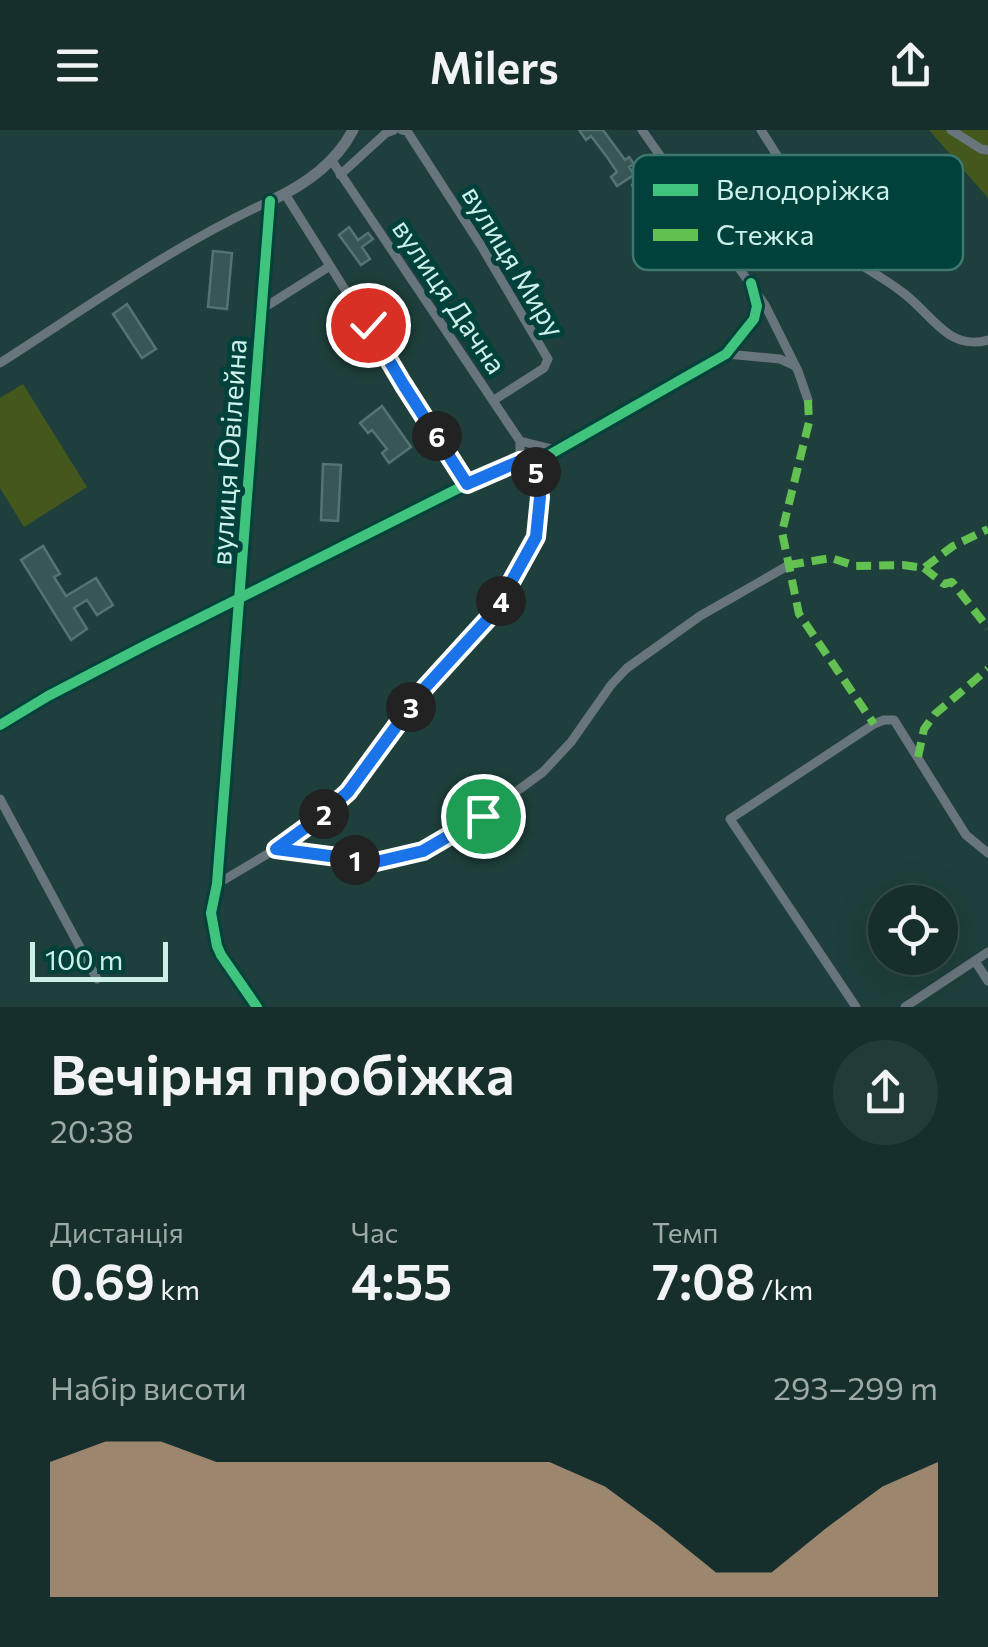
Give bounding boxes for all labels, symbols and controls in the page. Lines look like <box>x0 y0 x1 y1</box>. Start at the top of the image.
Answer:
icon: menu <box>50 38 105 93</box>
text: Milers <box>429 38 559 93</box>
icon: share <box>883 38 938 93</box>
legend <box>633 155 963 270</box>
text: Велодоріжка <box>716 172 890 206</box>
street label: вулиця Миру <box>456 179 572 343</box>
street label: вулиця Дачна <box>386 212 514 380</box>
text: Стежка <box>716 217 814 251</box>
pin <box>326 283 411 368</box>
icon: check <box>341 298 396 353</box>
street label: вулиця Ювілейна <box>203 338 253 566</box>
pin: 6 <box>412 411 462 461</box>
text: 6 <box>428 419 446 453</box>
pin: 5 <box>511 447 561 497</box>
text: 5 <box>528 455 544 489</box>
pin: 4 <box>476 576 526 626</box>
text: 4 <box>492 584 510 618</box>
pin: 3 <box>386 682 436 732</box>
text: 3 <box>403 690 419 724</box>
pin <box>441 774 526 859</box>
pin: 2 <box>299 789 349 839</box>
icon: arrive <box>456 789 511 844</box>
text: 2 <box>316 797 332 831</box>
pin: 1 <box>330 835 380 885</box>
text: 1 <box>349 843 361 877</box>
map controls <box>868 885 958 975</box>
button: locate <box>868 885 958 975</box>
scale bar <box>30 937 168 981</box>
text: 100 m <box>45 942 123 976</box>
text: Вечірня пробіжка <box>50 1039 514 1106</box>
button: share <box>833 1040 938 1145</box>
text: 20:38 <box>50 1110 134 1150</box>
text: Дистанція <box>50 1215 184 1249</box>
text: Час <box>351 1215 398 1249</box>
text: Темп <box>652 1215 718 1249</box>
text: 0.69 <box>50 1249 155 1310</box>
text: 4:55 <box>351 1249 452 1310</box>
text: 7:08 <box>652 1249 756 1310</box>
text: km <box>155 1272 200 1306</box>
text: /km <box>756 1272 813 1306</box>
text: Набір висоти <box>50 1367 247 1407</box>
text: 293–299 m <box>773 1367 938 1407</box>

